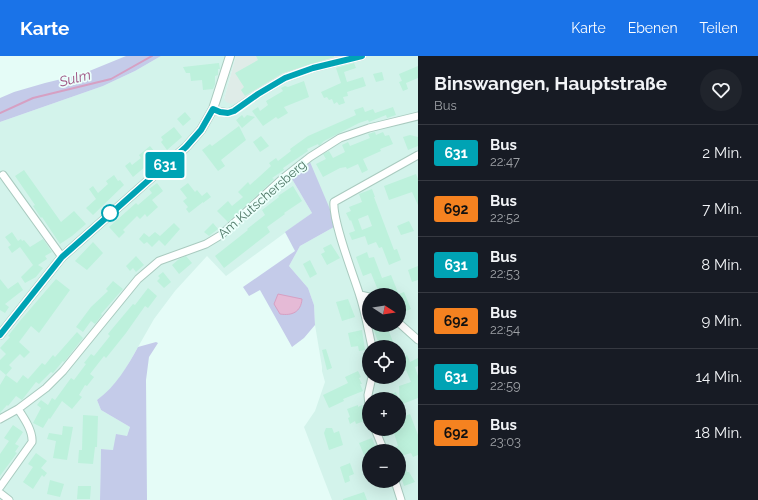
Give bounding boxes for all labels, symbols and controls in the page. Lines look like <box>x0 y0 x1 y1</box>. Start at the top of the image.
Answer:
text: Karte <box>20 17 69 39</box>
text: Karte <box>571 20 606 36</box>
text: Ebenen <box>628 20 678 36</box>
text: Teilen <box>700 20 738 36</box>
water label: Sulm <box>57 66 93 90</box>
button: heart <box>700 69 742 111</box>
text: Binswangen, Hauptstraße <box>434 72 667 94</box>
text: Bus <box>434 98 457 113</box>
text: Bus <box>490 136 517 154</box>
text: 2 Min. <box>702 144 742 162</box>
text: 631 <box>444 145 468 161</box>
line badge: 631 <box>142 152 188 178</box>
text: 22:47 <box>490 154 520 169</box>
text: 631 <box>153 157 177 173</box>
street label: Am Kutschersberg <box>215 157 309 241</box>
text: Bus <box>490 192 517 210</box>
text: 7 Min. <box>702 200 742 218</box>
text: 692 <box>444 201 468 217</box>
unlabelled marker <box>101 204 119 222</box>
text: 22:52 <box>490 210 520 225</box>
text: Bus <box>490 248 517 266</box>
text: 8 Min. <box>701 256 742 274</box>
text: 631 <box>444 257 468 273</box>
text: 22:53 <box>490 266 520 281</box>
north arrow <box>362 288 406 332</box>
map controls <box>362 288 406 488</box>
text: Bus <box>490 304 517 322</box>
text: 9 Min. <box>701 312 742 330</box>
text: 692 <box>444 313 468 329</box>
text: 22:54 <box>490 322 520 337</box>
button: locate <box>362 340 406 384</box>
text: Bus <box>490 360 517 378</box>
text: 14 Min. <box>696 368 742 386</box>
text: 631 <box>444 369 468 385</box>
text: 22:59 <box>490 378 521 393</box>
button: + <box>362 392 406 436</box>
text: Bus <box>490 416 517 434</box>
text: 18 Min. <box>695 424 742 442</box>
text: 692 <box>444 425 468 441</box>
text: 23:03 <box>490 434 521 449</box>
button: − <box>362 444 406 488</box>

